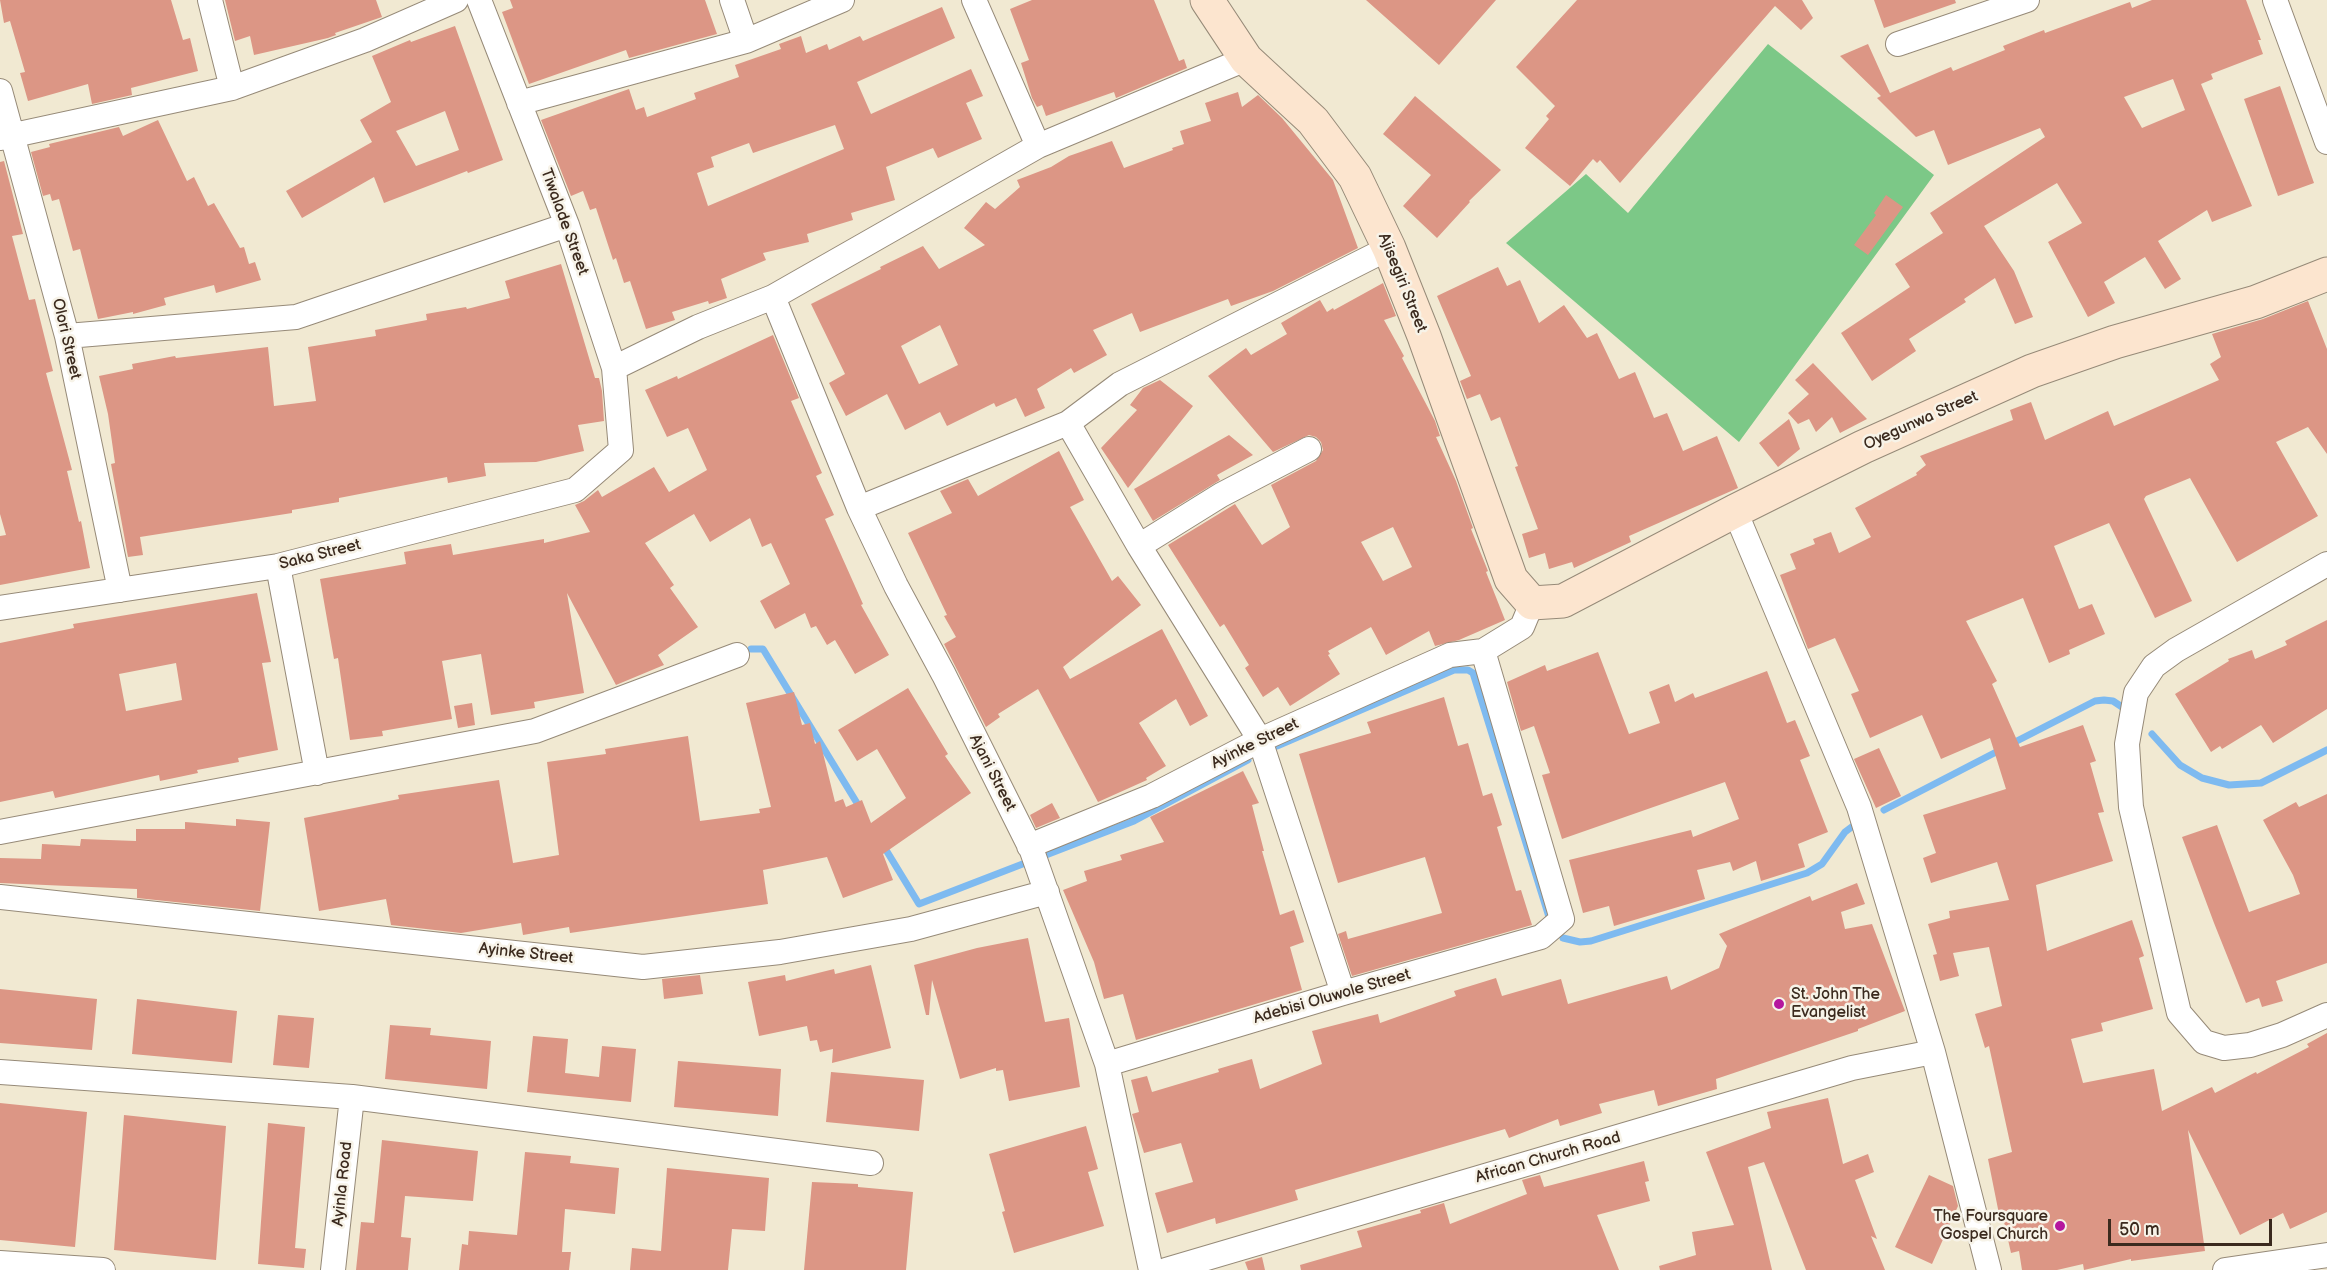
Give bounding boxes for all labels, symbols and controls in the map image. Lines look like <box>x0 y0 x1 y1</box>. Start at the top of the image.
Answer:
street label: Tiwalade Street <box>536 166 592 278</box>
street label: Ajisegiri Street <box>1373 231 1431 335</box>
street label: Olori Street <box>47 297 85 381</box>
street label: Oyegunwa Street <box>1861 387 1981 455</box>
street label: Saka Street <box>277 536 363 574</box>
street label: Ayinke Street <box>1208 715 1302 773</box>
street label: Ajani Street <box>964 731 1020 815</box>
street label: Ayinke Street <box>478 939 574 969</box>
street label: Adebisi Oluwole Street <box>1251 965 1413 1029</box>
place label: St. John The Evangelist <box>1791 985 1880 1023</box>
marker: St. John The Evangelist <box>1772 997 1786 1011</box>
street label: African Church Road <box>1473 1128 1623 1188</box>
street label: Ayinla Road <box>329 1141 357 1227</box>
place label: The Foursquare Gospel Church <box>1933 1207 2048 1245</box>
scale bar <box>2111 1207 2274 1245</box>
marker: The Foursquare Gospel Church <box>2053 1219 2067 1233</box>
text: 50 m <box>2119 1219 2160 1240</box>

